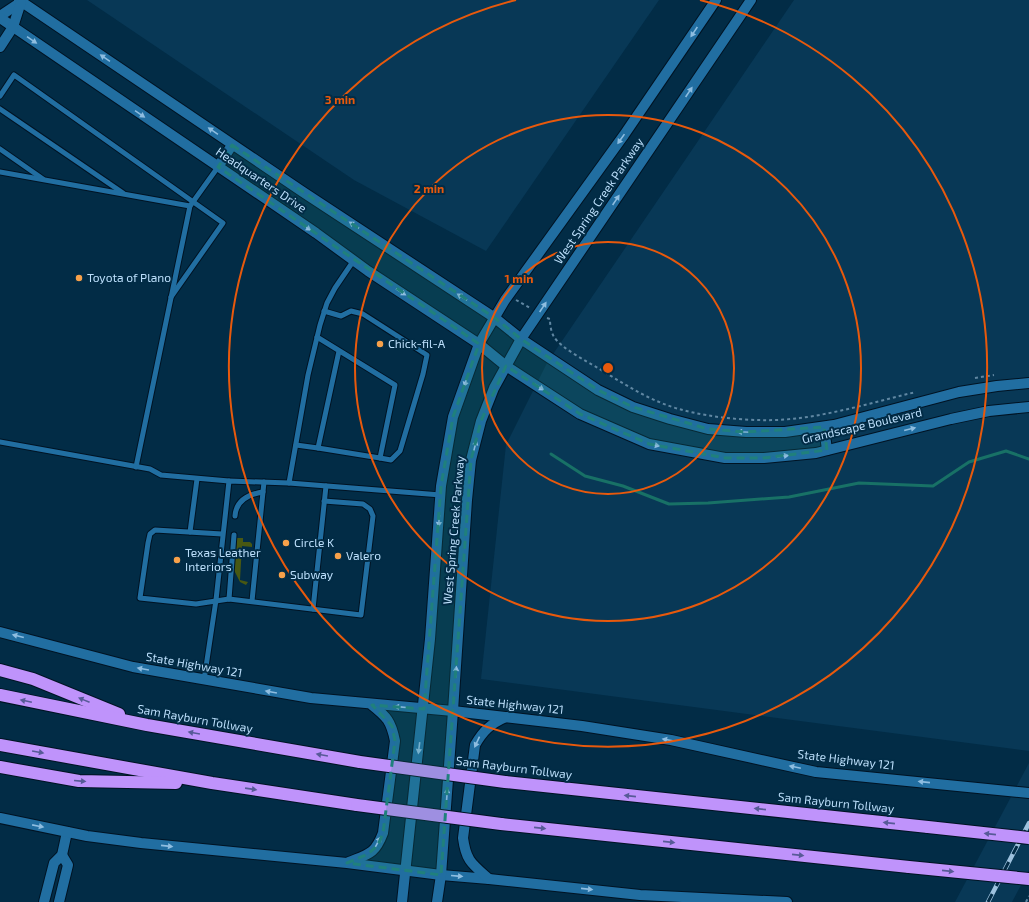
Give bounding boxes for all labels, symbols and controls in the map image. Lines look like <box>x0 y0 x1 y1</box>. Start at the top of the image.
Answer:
one-way arrow <box>690 27 698 37</box>
one-way arrow <box>26 37 38 44</box>
one-way arrow <box>100 54 110 62</box>
one-way arrow <box>685 87 693 97</box>
text: 3 min <box>325 92 355 106</box>
one-way arrow <box>134 110 145 117</box>
one-way arrow <box>207 127 218 135</box>
street label: West Spring Creek Parkway <box>551 134 646 266</box>
one-way arrow <box>616 134 625 145</box>
street label: Headquarters Drive <box>214 144 309 215</box>
text: 2 min <box>414 181 444 195</box>
one-way arrow <box>612 194 620 205</box>
one-way arrow <box>348 221 359 229</box>
one-way arrow <box>301 223 311 231</box>
place label: Toyota of Plano <box>87 270 171 284</box>
text: 1 min <box>505 271 533 285</box>
marker: Toyota of Plano <box>74 273 84 283</box>
one-way arrow <box>395 288 406 296</box>
one-way arrow <box>456 293 468 300</box>
one-way arrow <box>539 302 547 312</box>
place label: Chick-fil-A <box>388 336 446 350</box>
marker: Chick-fil-A <box>375 339 385 349</box>
centre of rings <box>601 361 615 375</box>
one-way arrow <box>463 375 469 387</box>
one-way arrow <box>533 383 544 391</box>
street label: Grandscape Boulevard <box>800 404 923 446</box>
one-way arrow <box>904 426 916 432</box>
one-way arrow <box>737 428 749 435</box>
one-way arrow <box>472 439 478 451</box>
one-way arrow <box>648 442 661 448</box>
one-way arrow <box>777 453 789 459</box>
street label: West Spring Creek Parkway <box>440 454 467 605</box>
one-way arrow <box>435 515 442 527</box>
place label: Circle K <box>294 535 334 549</box>
marker: Circle K <box>281 538 291 548</box>
place label: Texas Leather Interiors <box>185 545 261 573</box>
place label: Valero <box>346 548 381 562</box>
marker: Valero <box>333 551 343 561</box>
marker: Texas Leather Interiors <box>172 555 182 565</box>
place label: Subway <box>290 567 334 581</box>
marker: Subway <box>277 570 287 580</box>
one-way arrow <box>11 633 23 639</box>
street label: State Highway 121 <box>145 649 243 679</box>
one-way arrow <box>453 665 459 678</box>
one-way arrow <box>137 666 150 672</box>
one-way arrow <box>265 688 278 694</box>
street label: State Highway 121 <box>466 692 564 716</box>
one-way arrow <box>78 696 90 702</box>
one-way arrow <box>20 698 32 704</box>
street label: Sam Rayburn Tollway <box>136 701 255 735</box>
one-way arrow <box>394 704 406 710</box>
one-way arrow <box>188 730 200 736</box>
one-way arrow <box>474 736 480 748</box>
one-way arrow <box>662 736 674 742</box>
one-way arrow <box>416 742 422 754</box>
street label: State Highway 121 <box>797 746 895 772</box>
one-way arrow <box>32 749 44 755</box>
one-way arrow <box>316 752 328 758</box>
street label: Sam Rayburn Tollway <box>455 753 574 781</box>
one-way arrow <box>789 764 802 770</box>
one-way arrow <box>74 777 86 784</box>
one-way arrow <box>918 779 930 786</box>
one-way arrow <box>245 786 257 792</box>
one-way arrow <box>443 788 450 800</box>
street label: Sam Rayburn Tollway <box>777 789 896 815</box>
one-way arrow <box>624 792 636 799</box>
one-way arrow <box>754 806 766 813</box>
one-way arrow <box>883 820 895 826</box>
one-way arrow <box>32 824 44 830</box>
one-way arrow <box>534 825 546 832</box>
one-way arrow <box>984 830 996 837</box>
one-way arrow <box>375 836 382 848</box>
one-way arrow <box>663 839 675 845</box>
one-way arrow <box>161 842 173 849</box>
one-way arrow <box>792 852 804 859</box>
one-way arrow <box>942 867 954 874</box>
one-way arrow <box>451 873 463 879</box>
one-way arrow <box>581 886 593 893</box>

